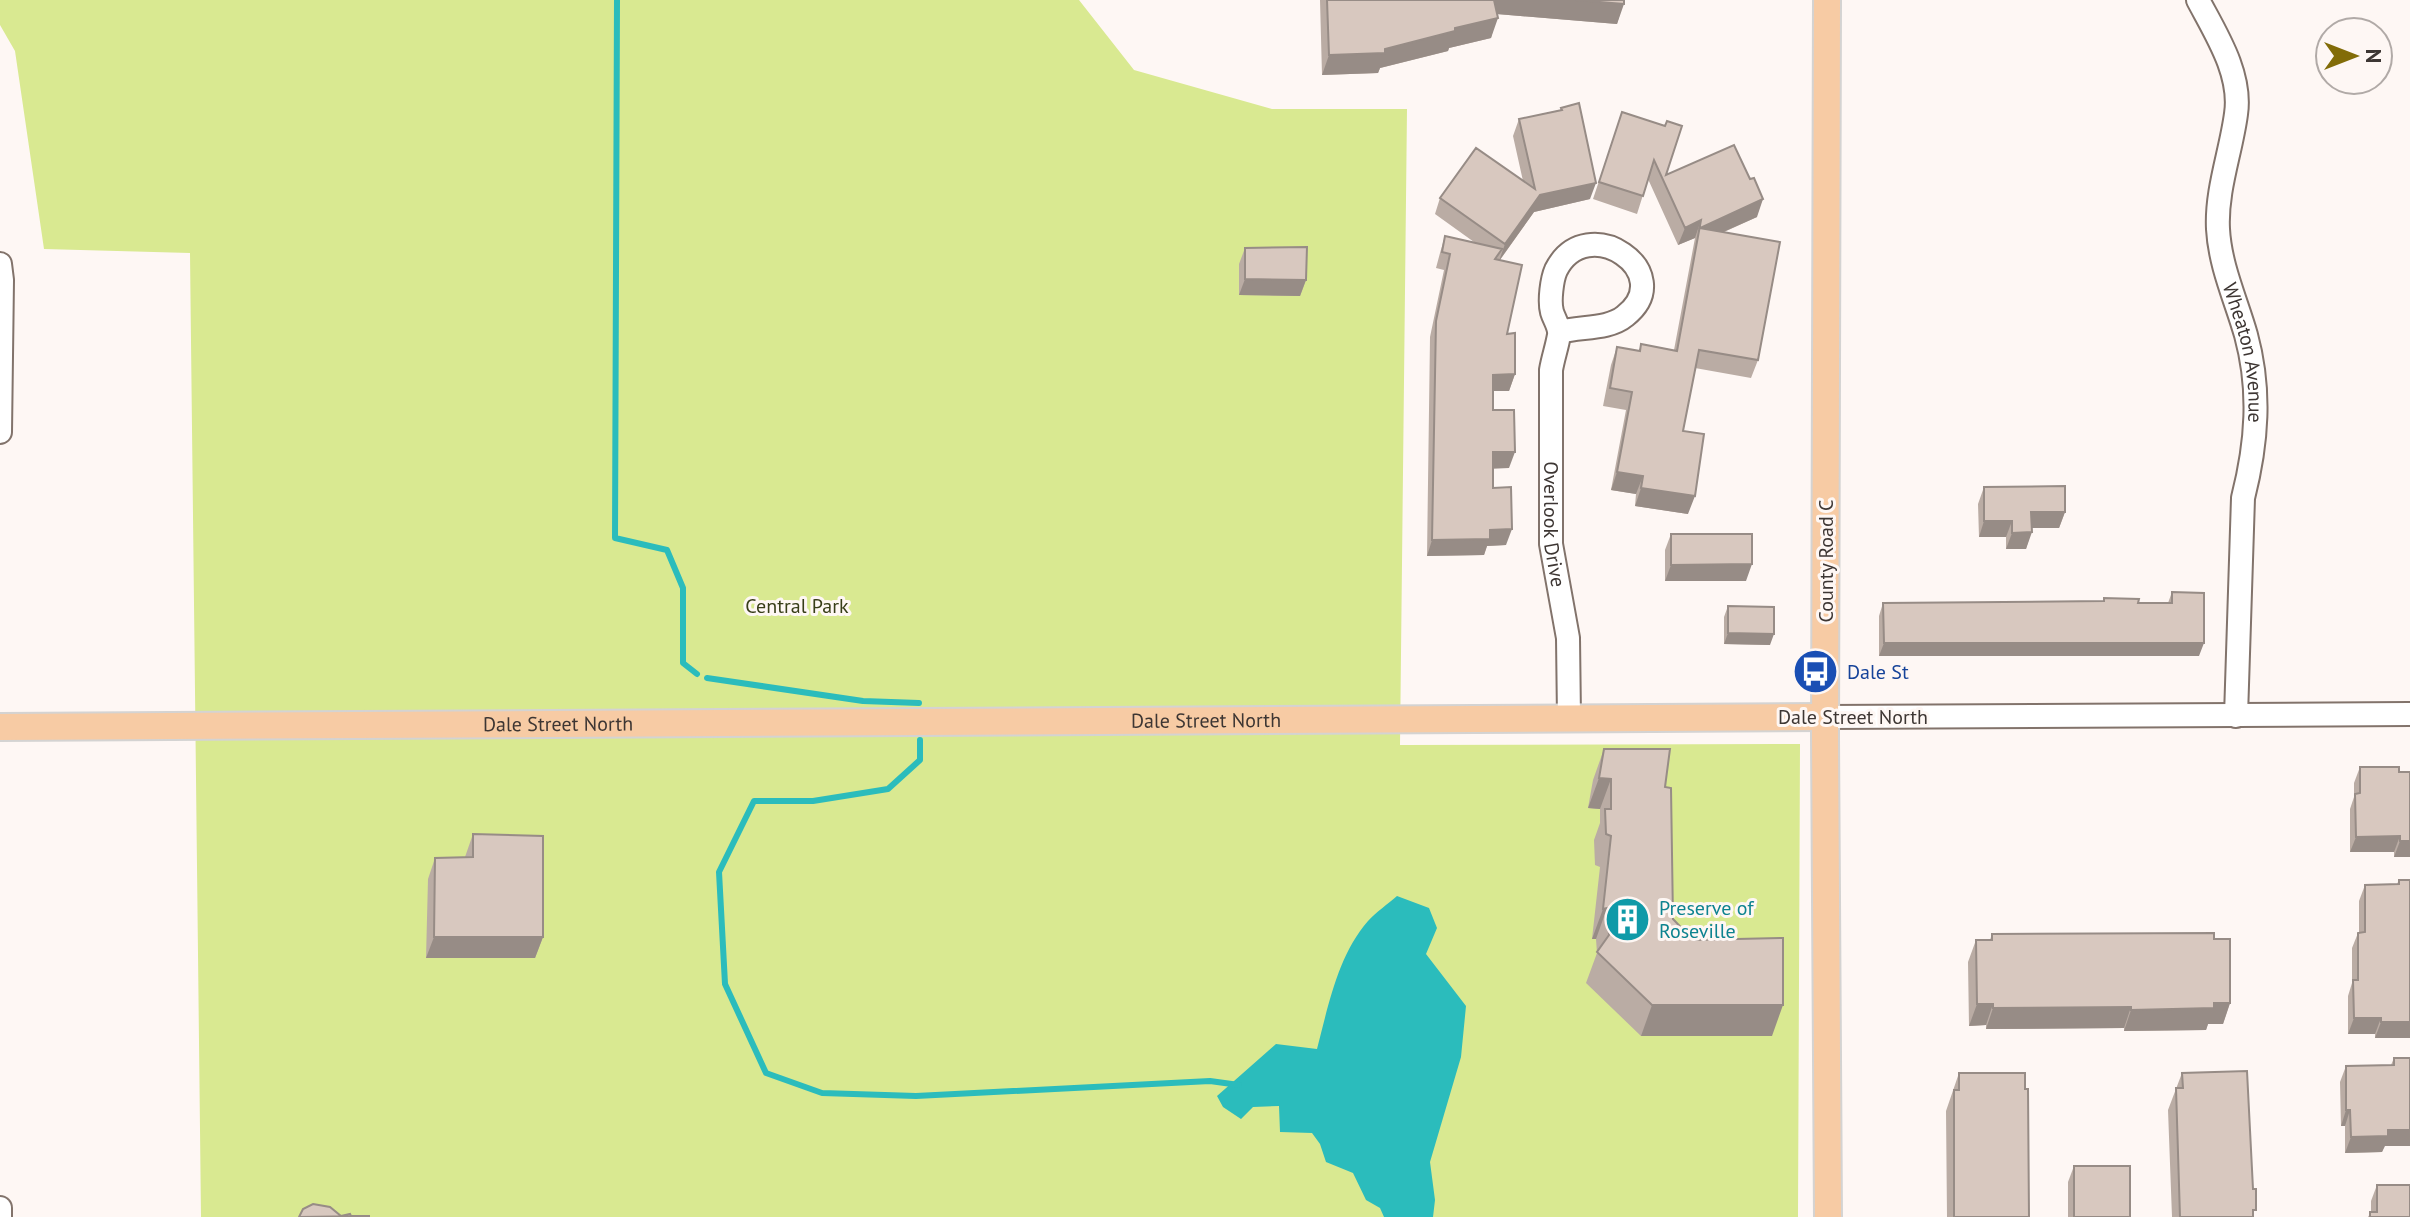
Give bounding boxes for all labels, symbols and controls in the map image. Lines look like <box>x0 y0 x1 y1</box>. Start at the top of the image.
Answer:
north arrow <box>2314 16 2394 96</box>
text: N <box>2360 49 2388 63</box>
street label: Wheaton Avenue <box>2217 279 2269 423</box>
street label: Overlook Drive <box>1538 461 1572 589</box>
street label: County Road C <box>1813 500 1839 622</box>
park label: Central Park <box>745 593 849 619</box>
bus stop icon: Dale St <box>1792 648 1840 696</box>
place label: Dale St <box>1847 659 1909 685</box>
street label: Dale Street North <box>1778 704 1928 730</box>
street label: Dale Street North <box>1131 707 1281 734</box>
street label: Dale Street North <box>483 711 633 737</box>
building icon: Preserve of Roseville <box>1604 895 1652 943</box>
place label: Preserve of Roseville <box>1659 895 1755 944</box>

